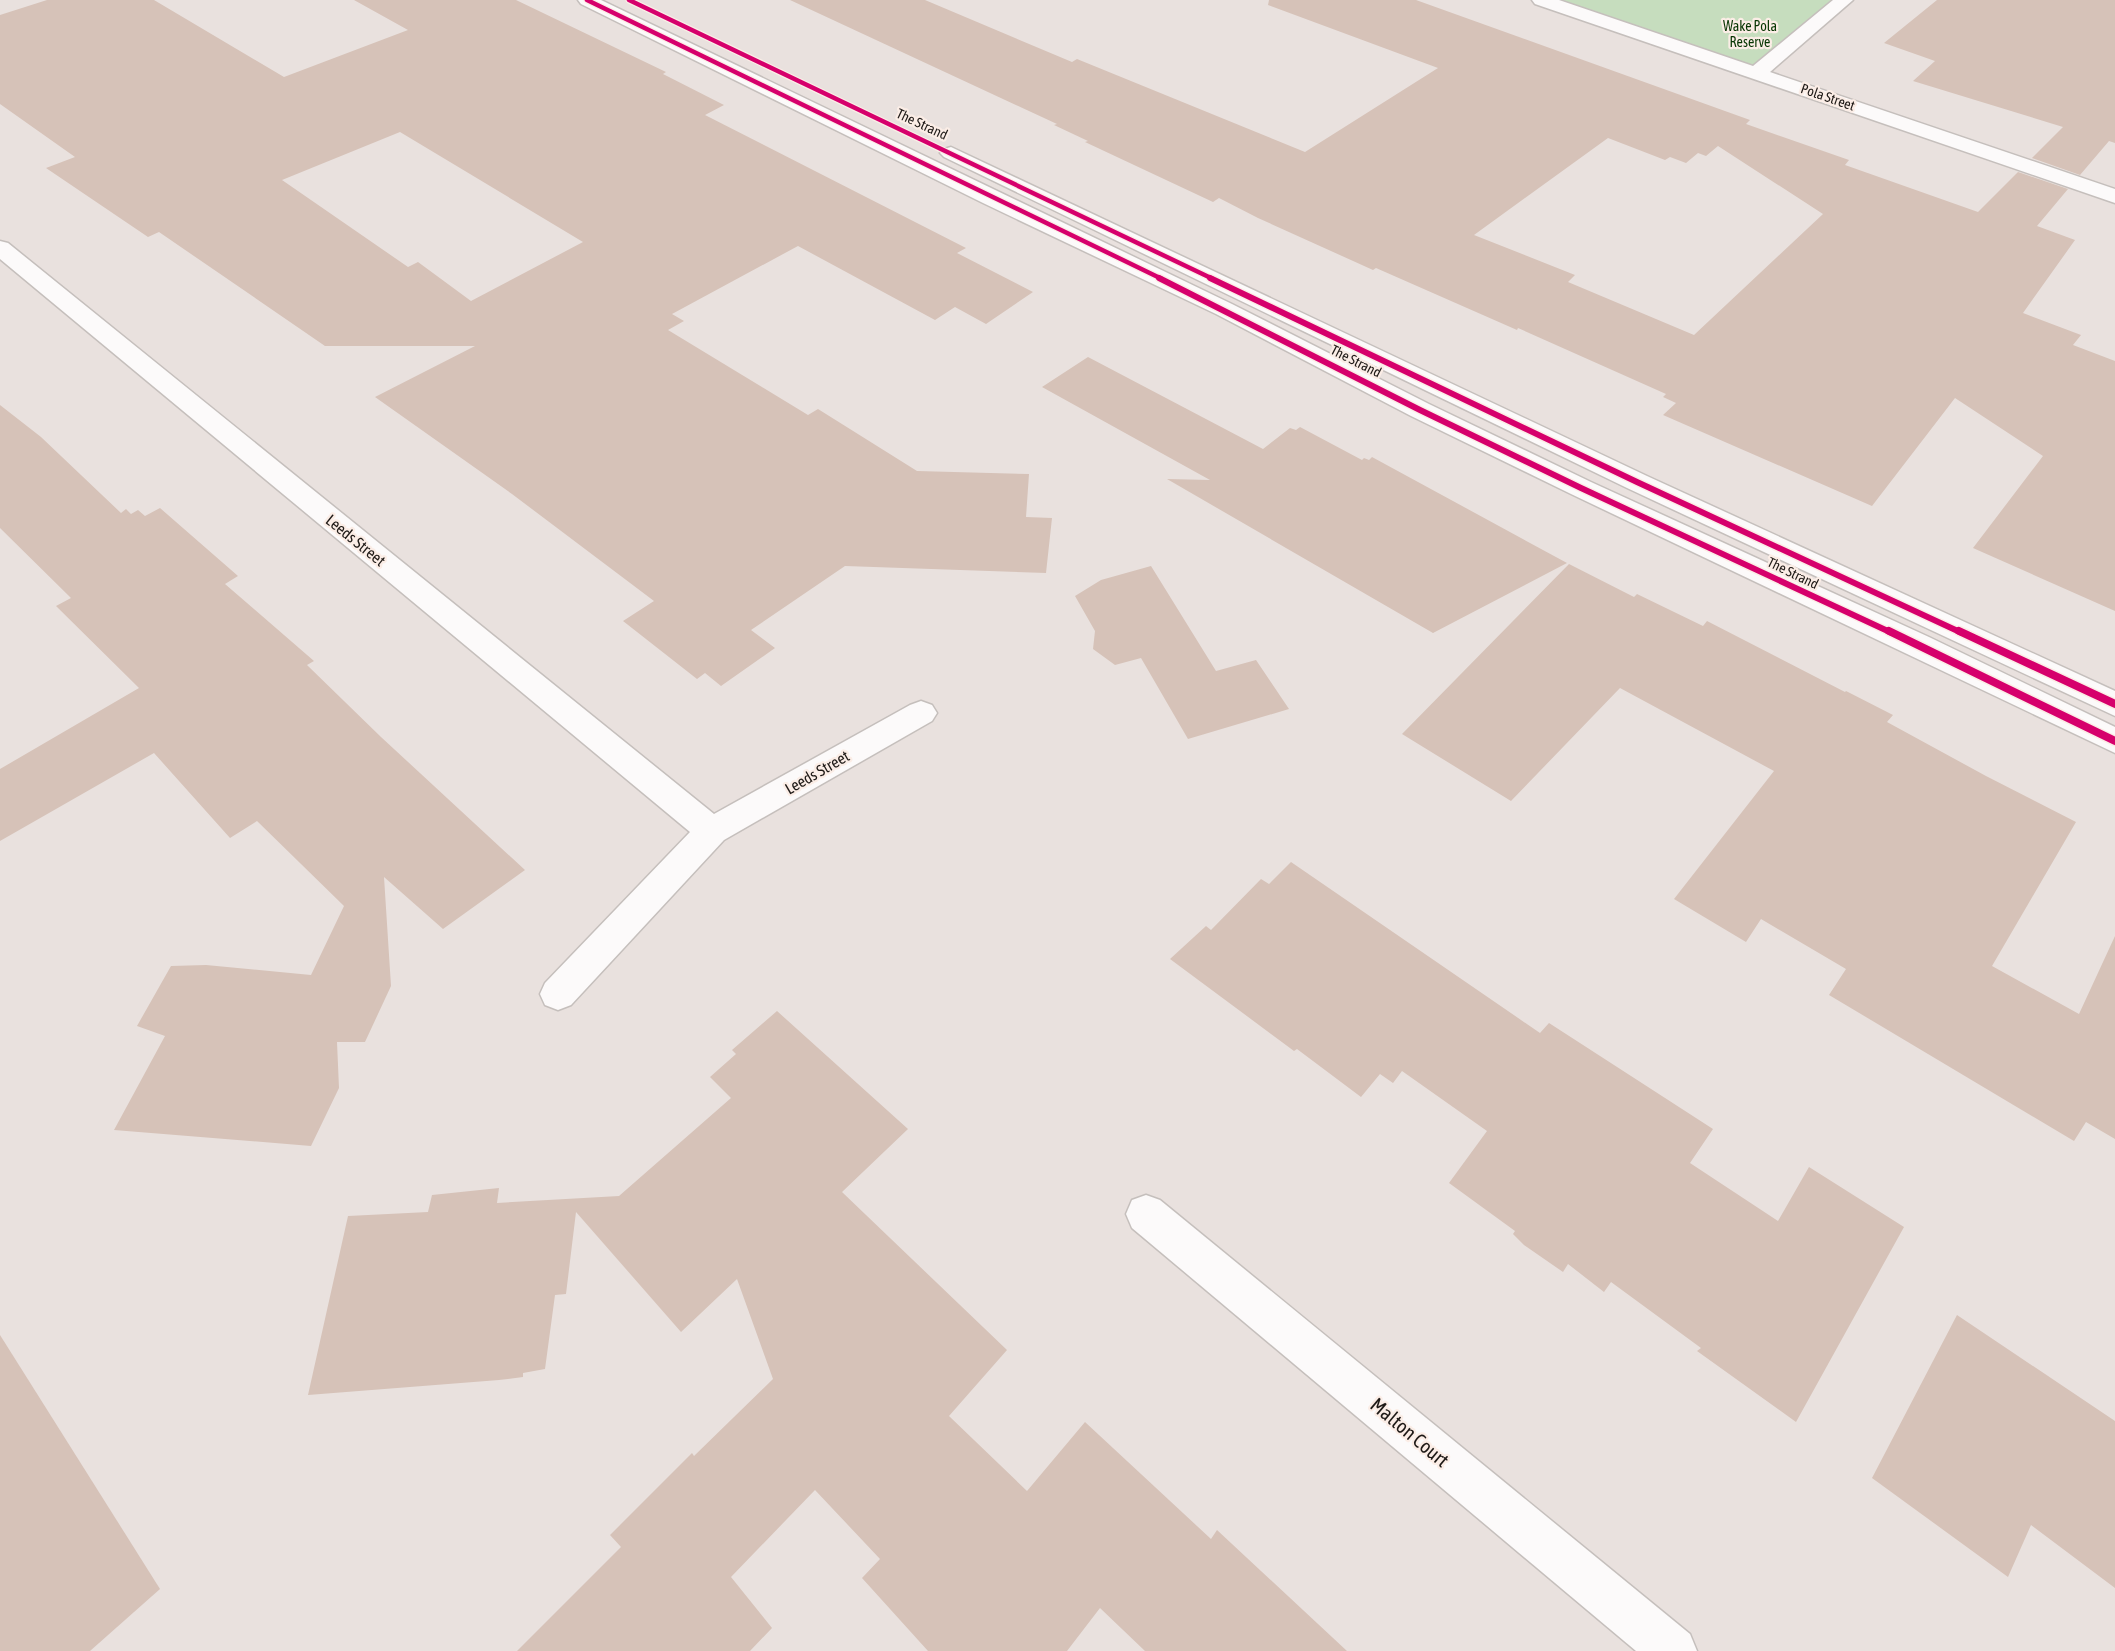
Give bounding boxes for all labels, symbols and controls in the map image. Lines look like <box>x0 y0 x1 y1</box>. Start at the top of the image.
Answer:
park label: Wake Pola Reserve <box>1723 18 1777 50</box>
street label: Pola Street <box>1799 80 1857 114</box>
street label: The Strand <box>894 105 950 143</box>
street label: The Strand <box>1328 341 1384 381</box>
street label: Leeds Street <box>323 511 390 570</box>
street label: The Strand <box>1765 554 1821 592</box>
street label: Leeds Street <box>782 746 853 798</box>
street label: Malton Court <box>1366 1393 1454 1471</box>

